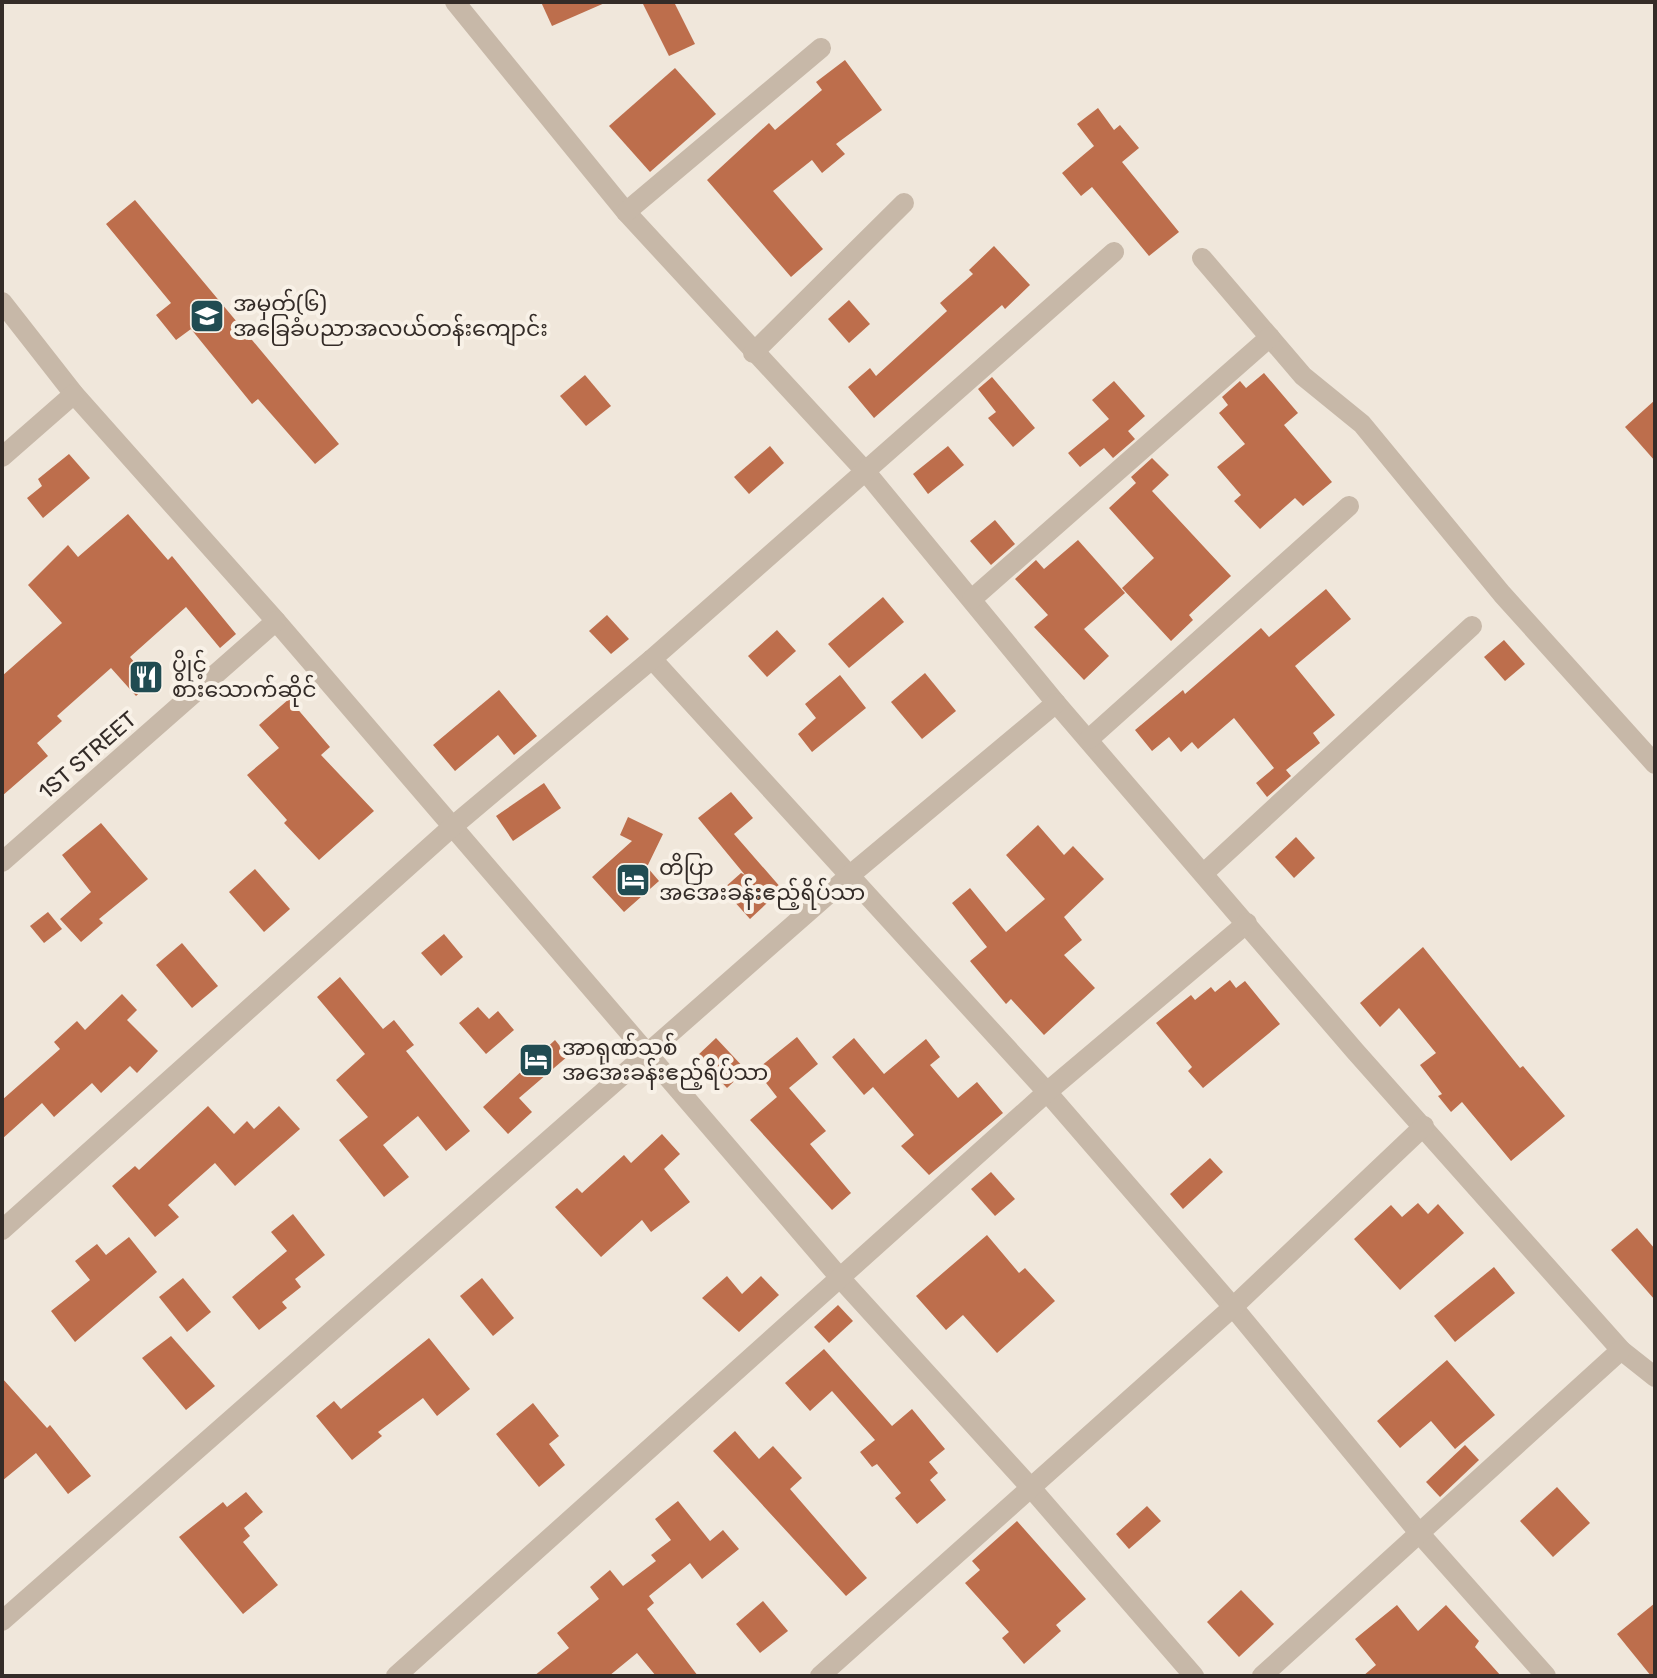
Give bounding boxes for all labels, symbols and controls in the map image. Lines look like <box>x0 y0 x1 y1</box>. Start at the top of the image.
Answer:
place label: အမှတ်(၆) အခြေခံပညာအလယ်တန်းကျောင်း <box>233 288 548 347</box>
school or university icon: အမှတ်(၆) အခြေခံပညာအလယ်တန်းကျောင်း <box>188 297 226 335</box>
place label: ပွိုင့် စားသောက်ဆိုင် <box>172 649 317 707</box>
restaurant icon: ပွိုင့် စားသောက်ဆိုင် <box>127 658 165 696</box>
street label: 1ST STREET <box>33 705 142 805</box>
place label: တိပြာ အအေးခန်းဧည့်ရိပ်သာ <box>659 852 865 910</box>
hotel icon: တိပြာ အအေးခန်းဧည့်ရိပ်သာ <box>614 861 652 899</box>
place label: အာရုဏ်သစ် အအေးခန်းဧည့်ရိပ်သာ <box>562 1032 768 1090</box>
hotel icon: အာရုဏ်သစ် အအေးခန်းဧည့်ရိပ်သာ <box>517 1041 555 1079</box>

